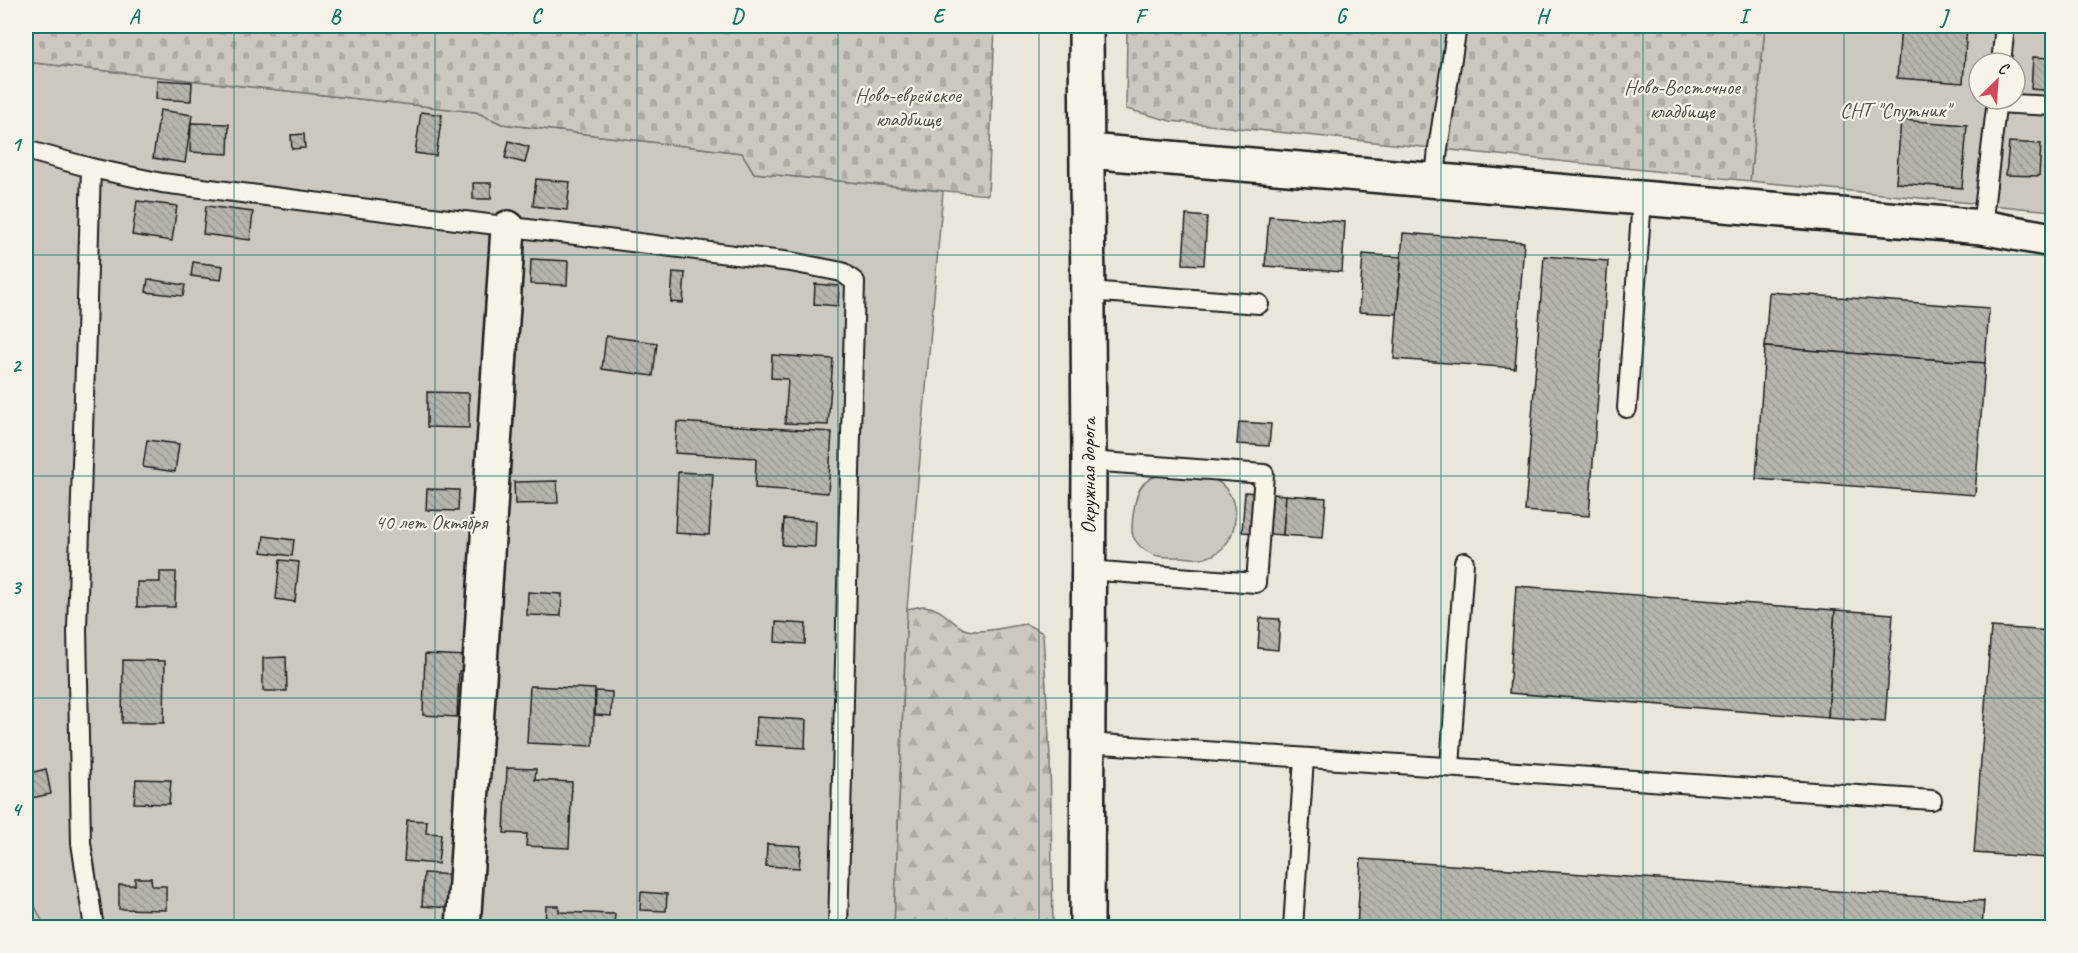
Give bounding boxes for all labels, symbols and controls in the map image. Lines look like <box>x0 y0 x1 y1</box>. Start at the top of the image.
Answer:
text: A <box>129 4 141 29</box>
text: B <box>330 4 342 29</box>
text: C <box>531 4 543 29</box>
text: D <box>731 4 745 29</box>
text: E <box>933 4 947 29</box>
text: F <box>1135 4 1149 29</box>
text: G <box>1336 4 1349 29</box>
text: H <box>1536 4 1551 29</box>
text: I <box>1739 4 1752 29</box>
text: J <box>1939 4 1951 29</box>
north arrow <box>1967 51 2027 111</box>
text: С <box>1995 58 2013 80</box>
park label: Ново-Восточное кладбище <box>1624 74 1742 124</box>
park label: Ново-еврейское кладбище <box>855 82 962 132</box>
park label: СНТ "Спутник" <box>1840 97 1954 123</box>
text: 1 <box>12 132 23 157</box>
text: 2 <box>12 353 23 378</box>
street label: Окружная дорога <box>1075 416 1101 534</box>
park label: 40 лет Октября <box>375 509 489 535</box>
text: 3 <box>12 575 23 600</box>
text: 4 <box>12 797 24 822</box>

